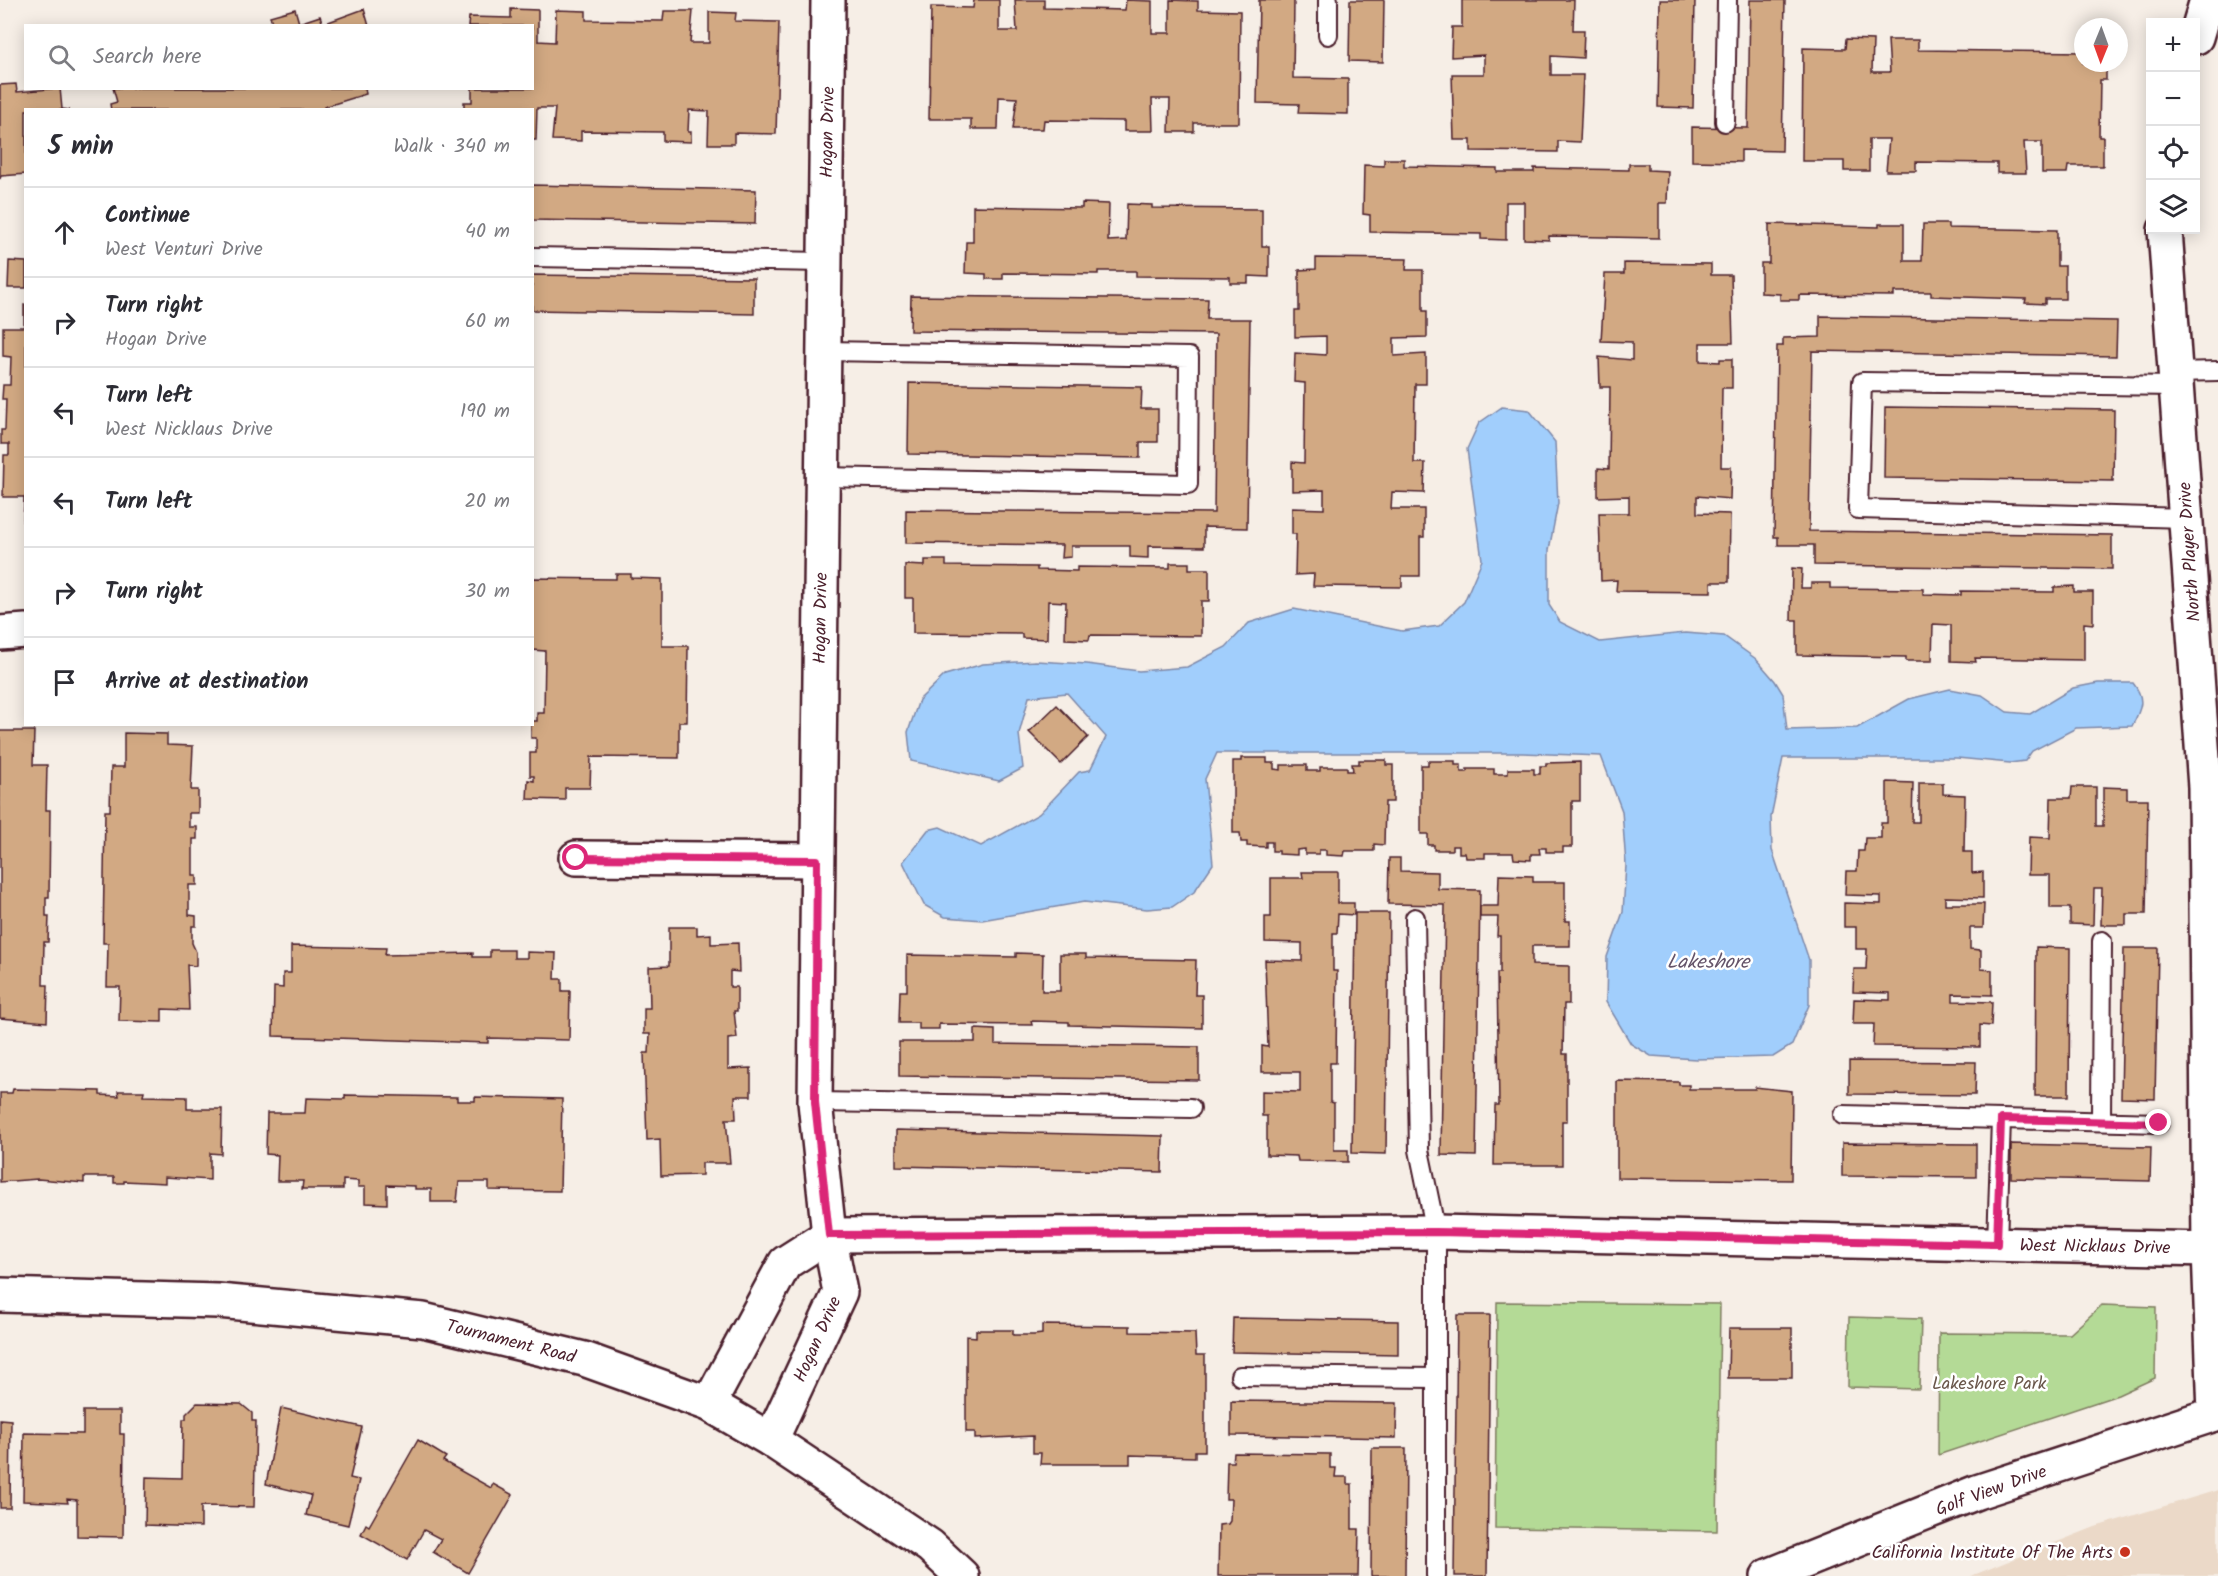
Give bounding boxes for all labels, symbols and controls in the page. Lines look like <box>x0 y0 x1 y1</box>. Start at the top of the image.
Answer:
north arrow <box>2074 18 2128 72</box>
map controls <box>2146 18 2200 234</box>
button: + <box>2146 18 2200 72</box>
search box <box>24 24 534 90</box>
text: Search here <box>93 40 201 75</box>
icon: search <box>45 41 78 74</box>
button: − <box>2146 72 2200 126</box>
street label: Hogan Drive <box>813 86 844 178</box>
text: 5 min <box>48 126 114 168</box>
button: locate <box>2146 126 2200 180</box>
text: Walk · 340 m <box>394 131 510 163</box>
button: layers <box>2146 180 2200 234</box>
text: Continue <box>105 199 190 234</box>
icon: ahead <box>48 216 81 249</box>
text: 40 m <box>465 216 510 248</box>
text: West Venturi Drive <box>105 234 263 266</box>
text: Turn right <box>105 289 203 324</box>
icon: right <box>48 306 81 339</box>
text: 60 m <box>465 306 510 338</box>
text: Hogan Drive <box>105 324 207 356</box>
text: Turn left <box>105 379 192 414</box>
icon: left <box>48 396 81 429</box>
text: 190 m <box>460 396 510 428</box>
text: West Nicklaus Drive <box>105 414 273 446</box>
street label: North Player Drive <box>2171 481 2210 623</box>
text: Turn left <box>105 485 192 520</box>
icon: left <box>48 486 81 519</box>
text: 20 m <box>464 486 510 518</box>
street label: Hogan Drive <box>806 572 837 664</box>
text: Turn right <box>105 575 203 610</box>
icon: right <box>48 576 81 609</box>
text: 30 m <box>465 576 510 608</box>
text: Arrive at destination <box>105 665 308 700</box>
icon: arrive <box>48 666 81 699</box>
route start <box>562 844 588 870</box>
water label: Lakeshore <box>1667 947 1751 979</box>
route end <box>2145 1109 2171 1135</box>
street label: West Nicklaus Drive <box>2019 1232 2171 1263</box>
street label: Hogan Drive <box>786 1292 850 1387</box>
street label: Tournament Road <box>443 1312 580 1373</box>
park label: Lakeshore Park <box>1932 1370 2047 1399</box>
street label: Golf View Drive <box>1932 1458 2051 1525</box>
place label: California Institute Of The Arts <box>1872 1539 2113 1568</box>
marker: California Institute Of The Arts <box>2118 1545 2132 1559</box>

